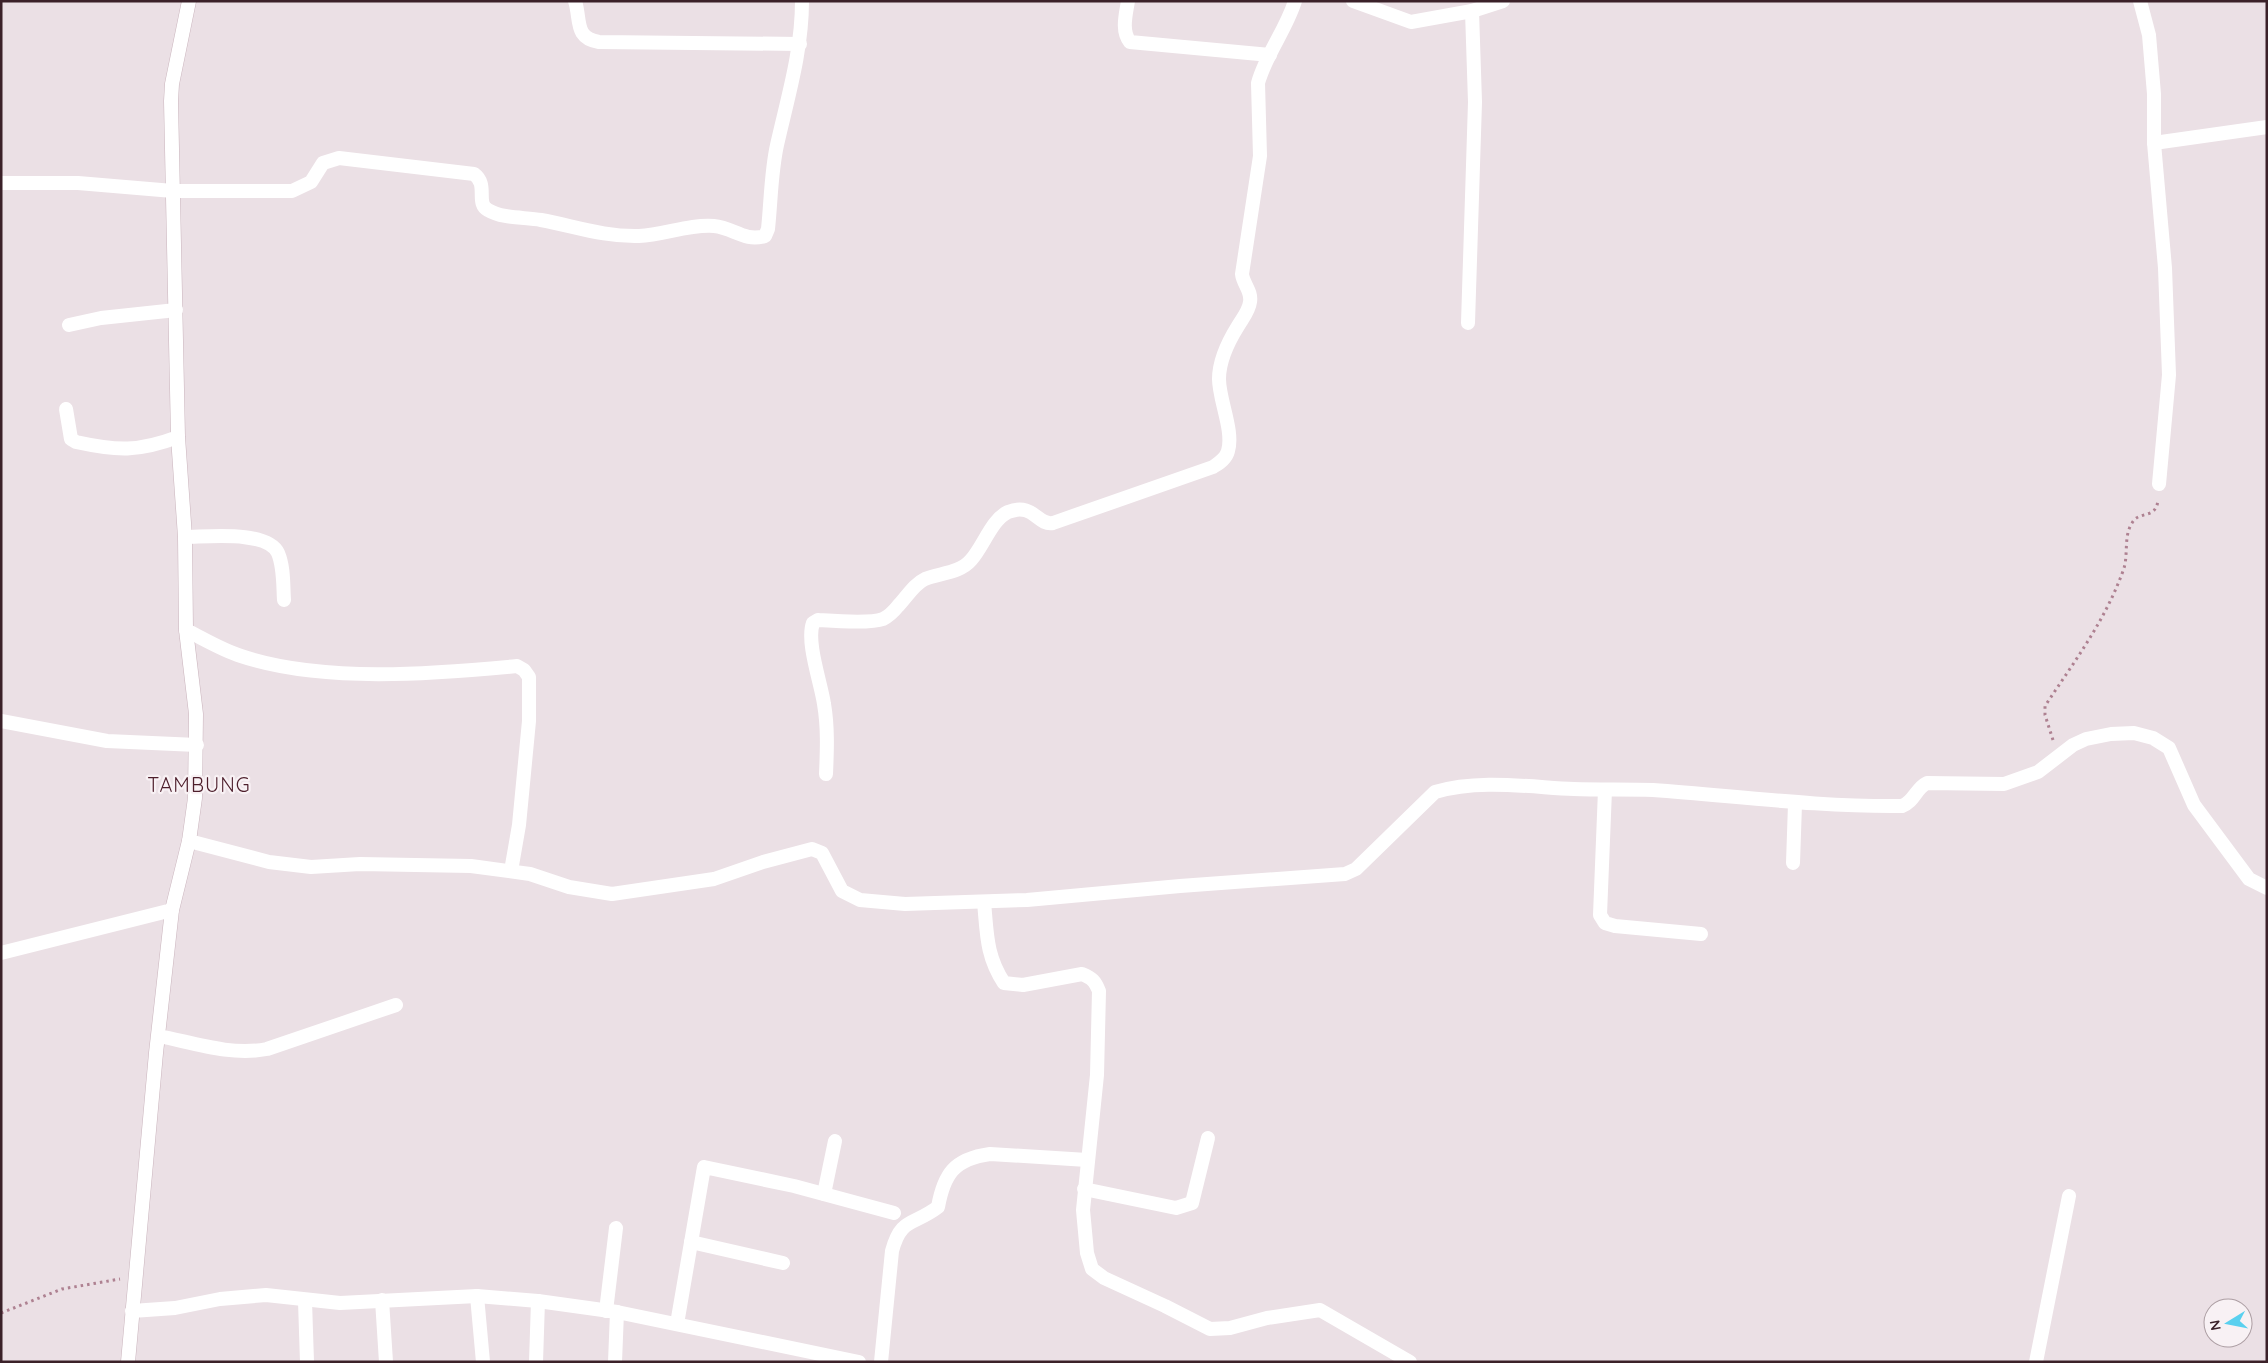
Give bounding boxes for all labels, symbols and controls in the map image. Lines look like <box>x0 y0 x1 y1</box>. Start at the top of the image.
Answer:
district label: TAMBUNG <box>147 772 251 797</box>
north arrow <box>2203 1298 2253 1348</box>
text: N <box>2205 1319 2225 1332</box>

